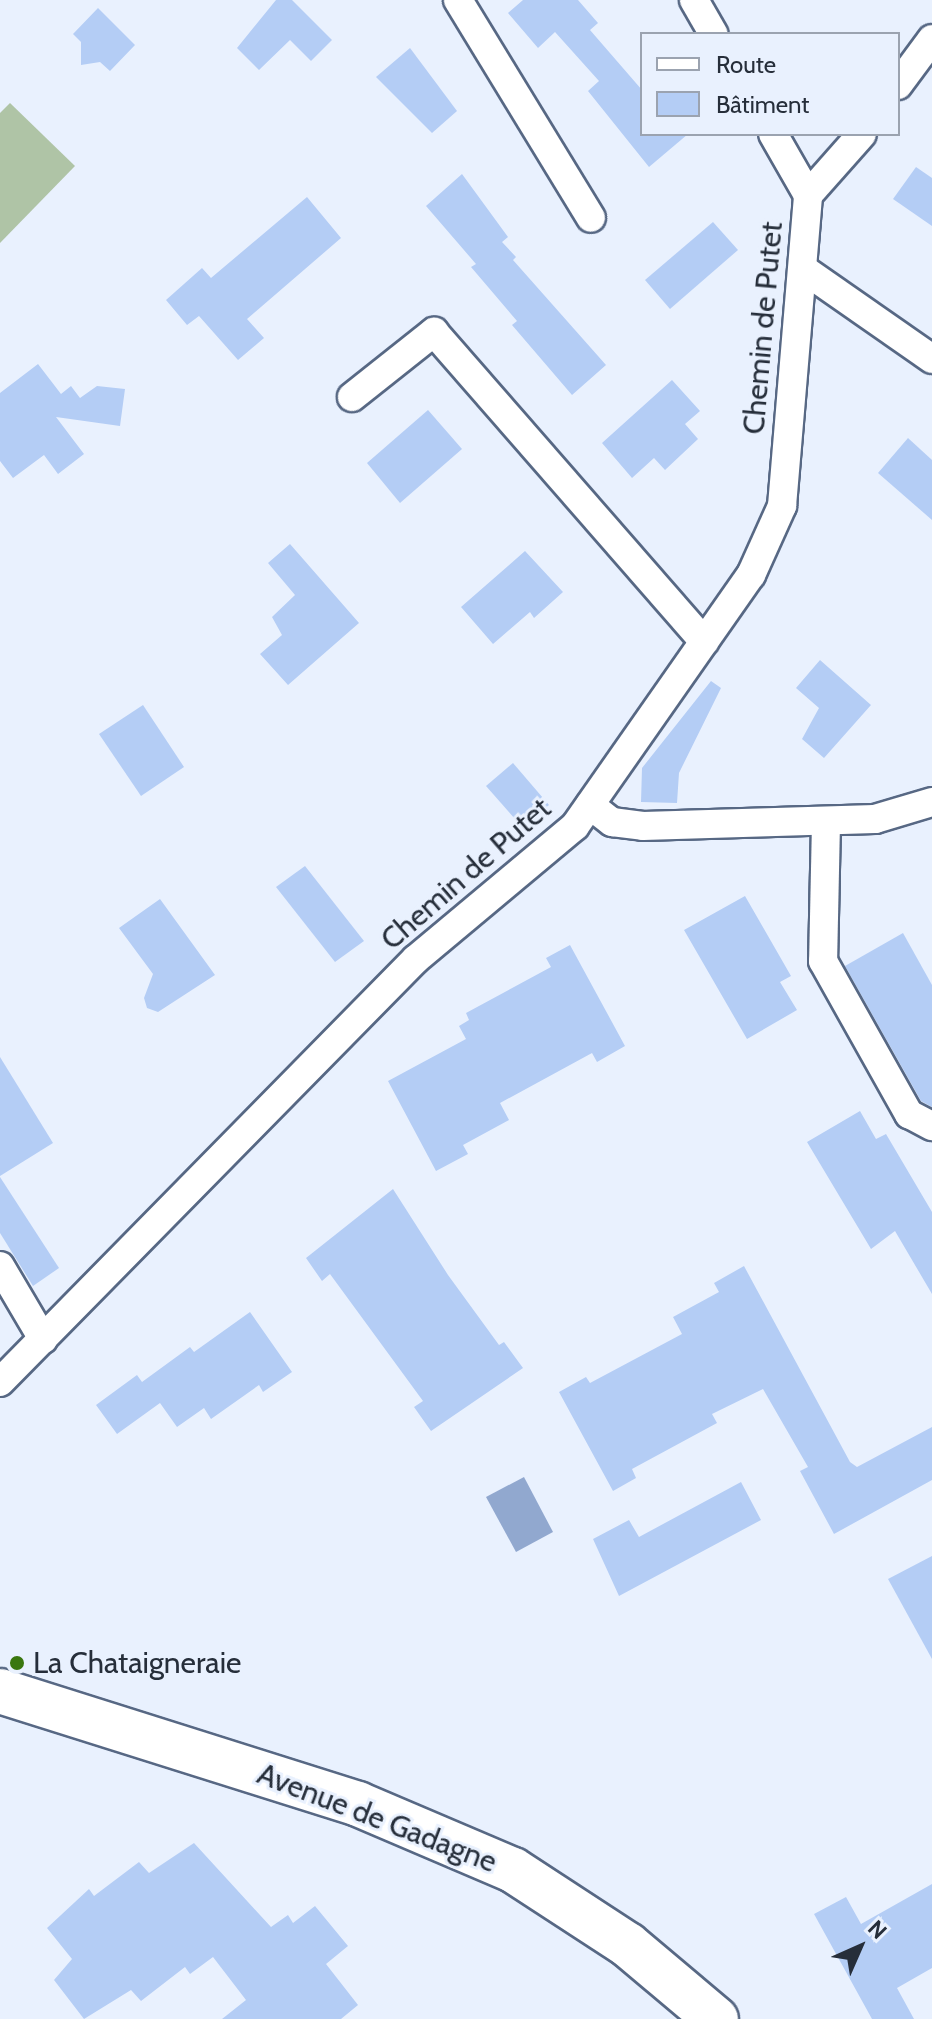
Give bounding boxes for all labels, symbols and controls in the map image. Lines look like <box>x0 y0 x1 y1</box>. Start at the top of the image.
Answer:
legend <box>640 32 900 136</box>
text: Route <box>716 50 776 79</box>
text: Bâtiment <box>716 90 809 119</box>
street label: Chemin de Putet <box>736 220 790 436</box>
street label: Chemin de Putet <box>374 790 558 958</box>
place label: La Chataigneraie <box>33 1645 241 1681</box>
marker: La Chataigneraie <box>8 1654 26 1672</box>
street label: Avenue de Gadagne <box>252 1756 502 1880</box>
north arrow <box>820 1907 900 1987</box>
text: N <box>862 1915 892 1945</box>

